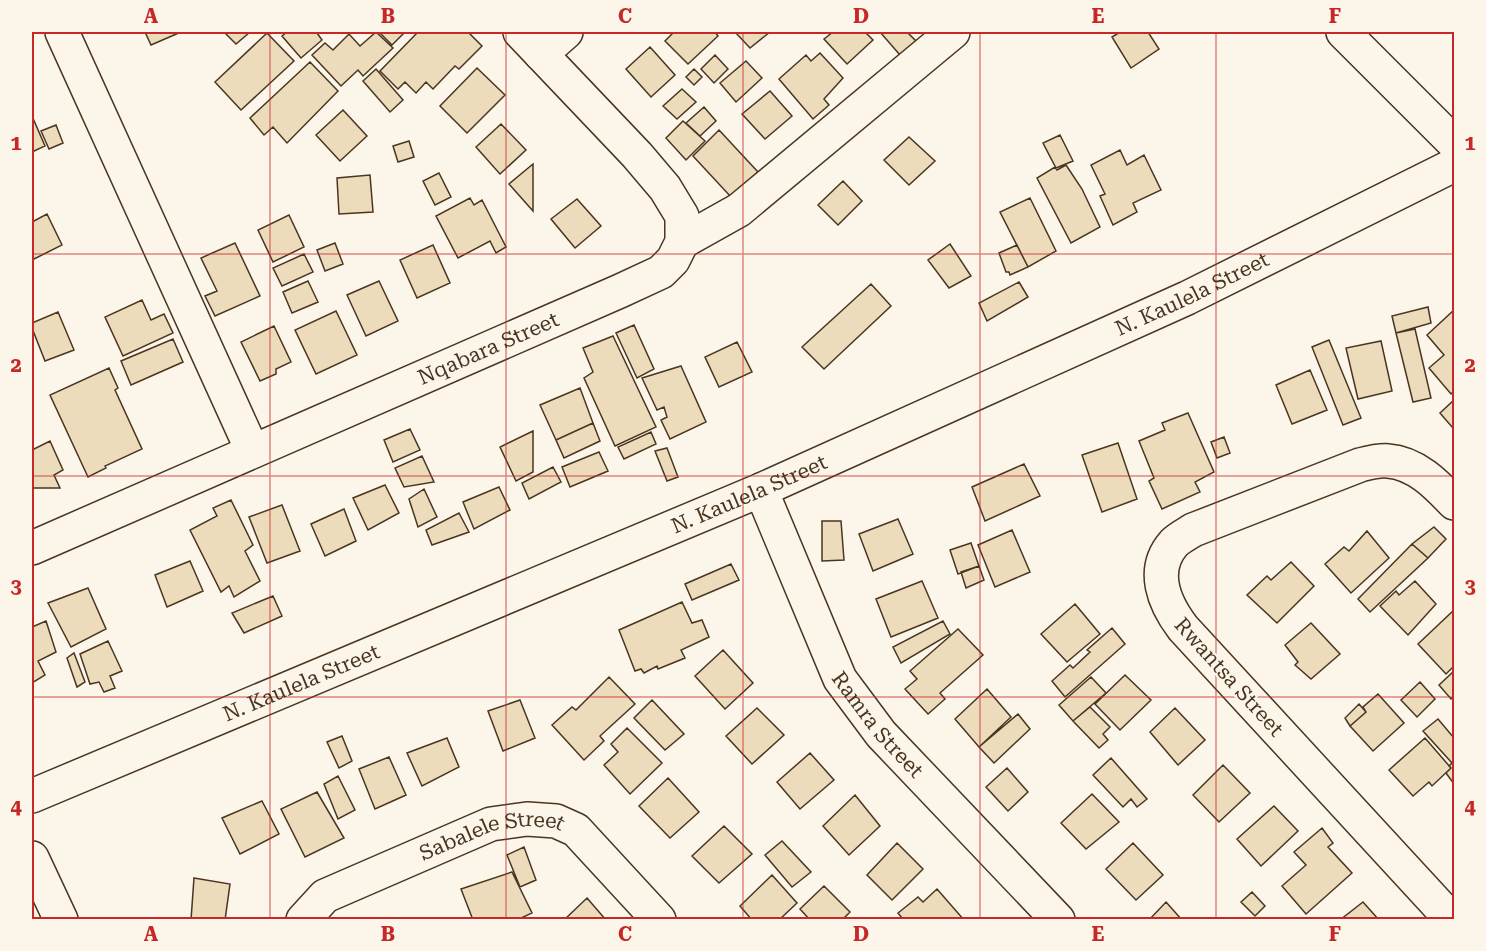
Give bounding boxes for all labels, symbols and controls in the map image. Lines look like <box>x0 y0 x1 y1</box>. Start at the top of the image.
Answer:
text: A <box>144 4 159 28</box>
text: B <box>381 4 395 28</box>
text: C <box>618 4 632 28</box>
text: D <box>853 4 869 28</box>
text: E <box>1092 4 1105 28</box>
text: F <box>1329 4 1341 28</box>
text: 1 <box>10 131 22 155</box>
text: 1 <box>1464 131 1476 155</box>
street label: N. Kaulela Street <box>1111 247 1273 341</box>
street label: Nqabara Street <box>414 307 563 390</box>
text: 2 <box>10 353 22 377</box>
text: 2 <box>1464 353 1476 377</box>
street label: N. Kaulela Street <box>668 450 831 538</box>
text: 3 <box>10 574 22 598</box>
text: 3 <box>1464 574 1476 598</box>
street label: Rwantsa Street <box>1170 613 1289 741</box>
street label: N. Kaulela Street <box>219 639 383 726</box>
street label: Ramra Street <box>827 667 928 783</box>
text: 4 <box>10 795 22 819</box>
text: 4 <box>1464 795 1476 819</box>
street label: Sabalele Street <box>416 807 569 866</box>
text: A <box>144 922 159 946</box>
text: B <box>381 922 395 946</box>
text: C <box>618 922 632 946</box>
text: D <box>853 922 869 946</box>
text: E <box>1092 922 1105 946</box>
text: F <box>1329 922 1341 946</box>

